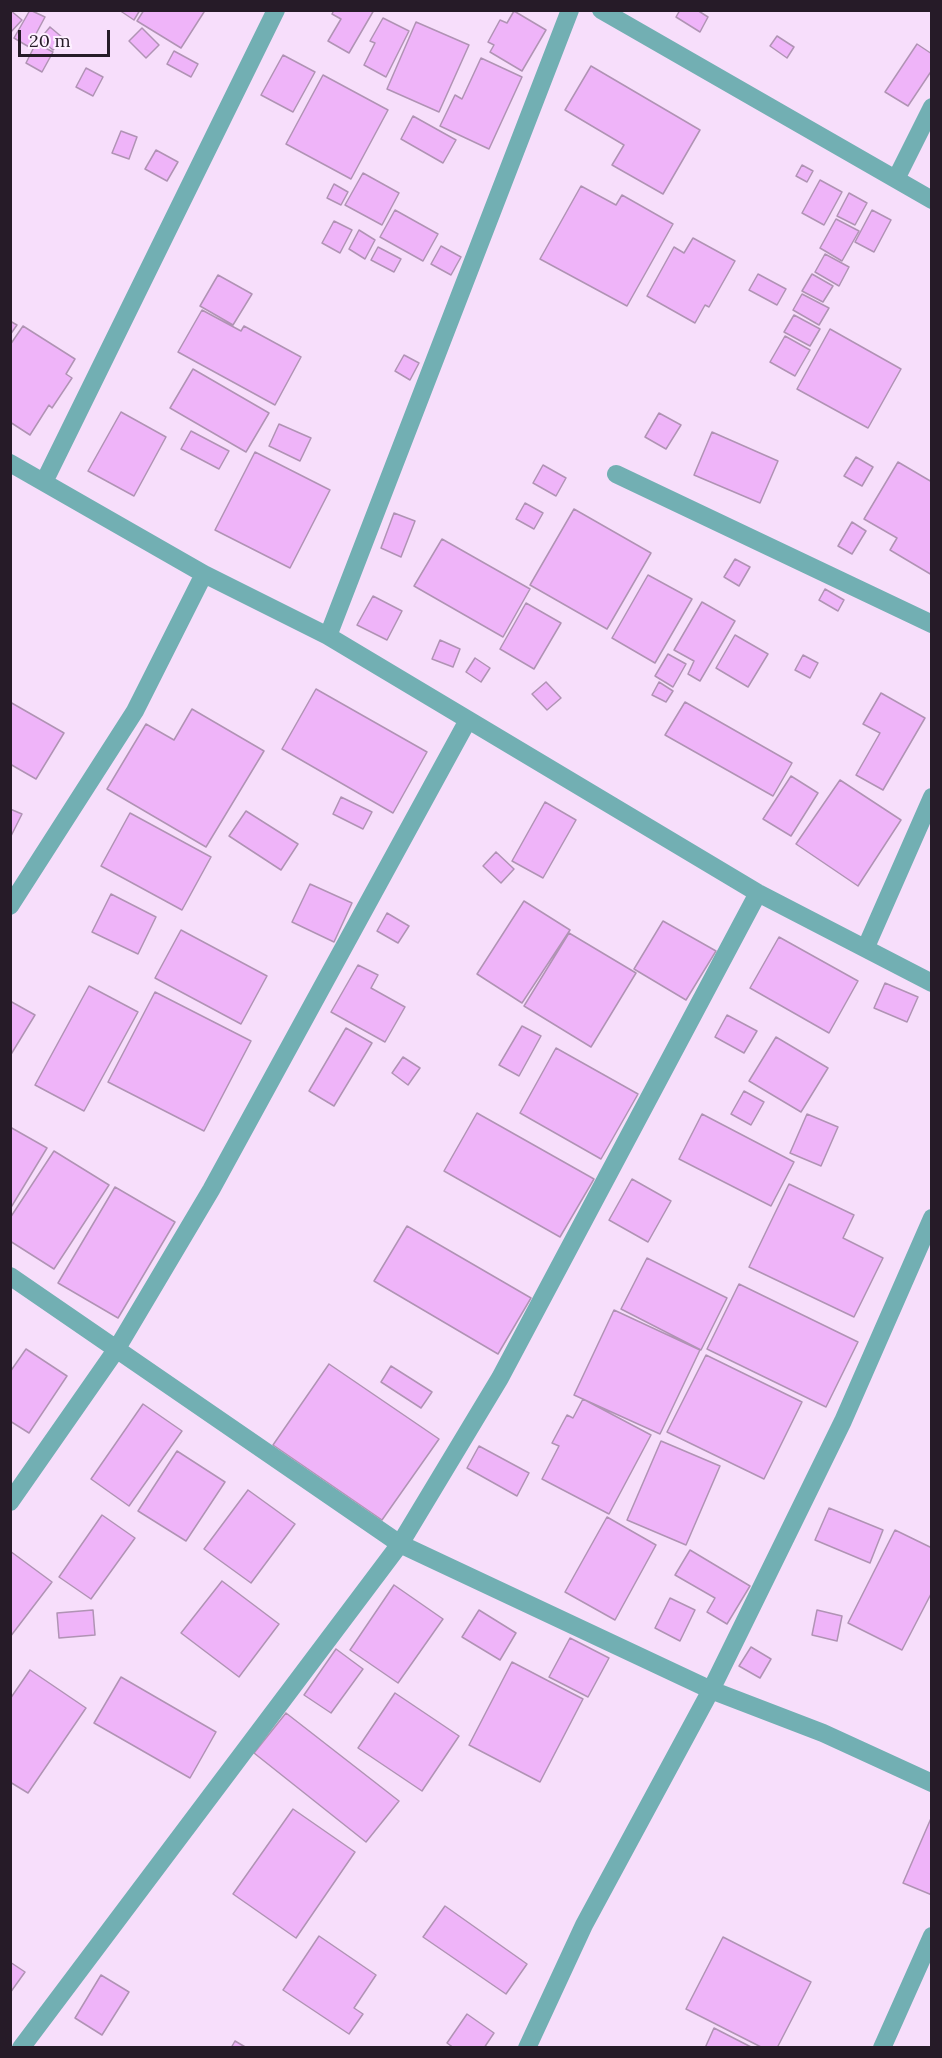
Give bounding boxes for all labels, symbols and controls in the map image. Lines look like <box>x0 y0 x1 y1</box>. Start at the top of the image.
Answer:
scale bar <box>21 18 112 56</box>
text: 20 m <box>29 29 71 52</box>

